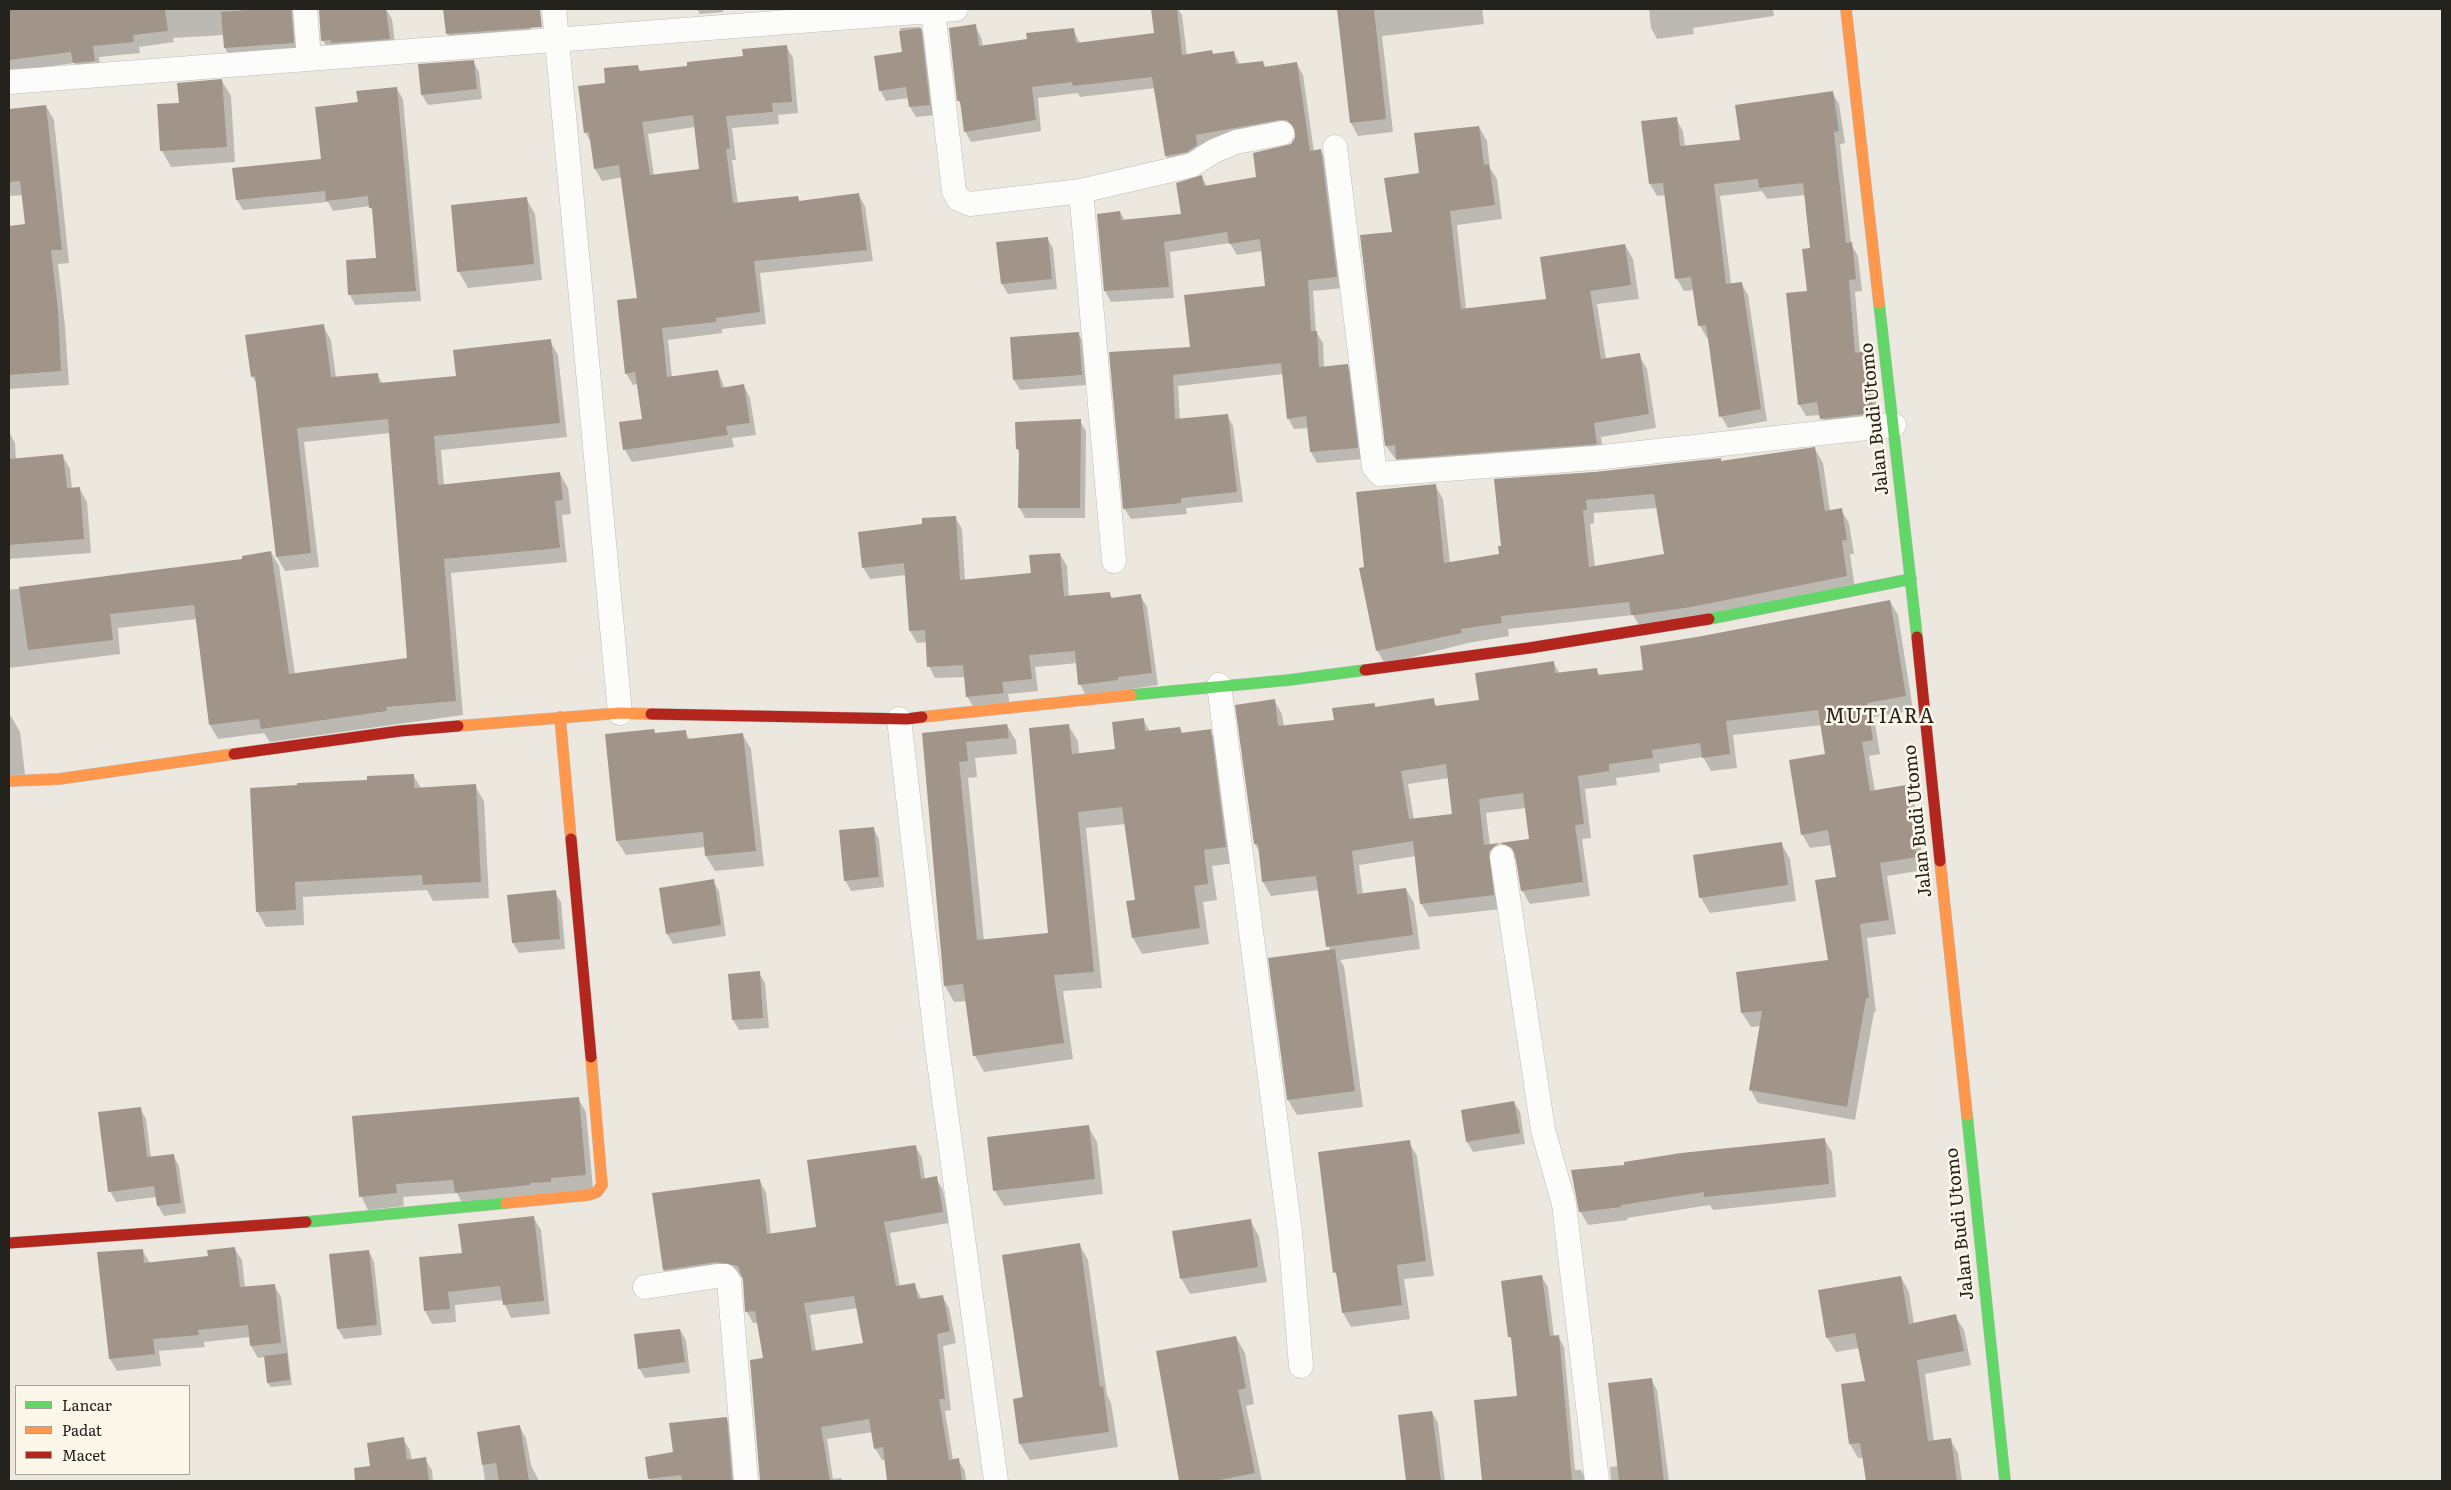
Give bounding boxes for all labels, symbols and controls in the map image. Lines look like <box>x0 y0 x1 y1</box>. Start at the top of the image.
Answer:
street label: Jalan Budi Utomo <box>1856 342 1894 496</box>
district label: MUTIARA <box>1824 705 1936 729</box>
street label: Jalan Budi Utomo <box>1899 744 1937 898</box>
street label: Jalan Budi Utomo <box>1941 1147 1979 1301</box>
legend <box>15 1385 190 1475</box>
text: Lancar <box>62 1393 112 1416</box>
text: Padat <box>62 1418 102 1441</box>
text: Macet <box>62 1443 106 1466</box>

